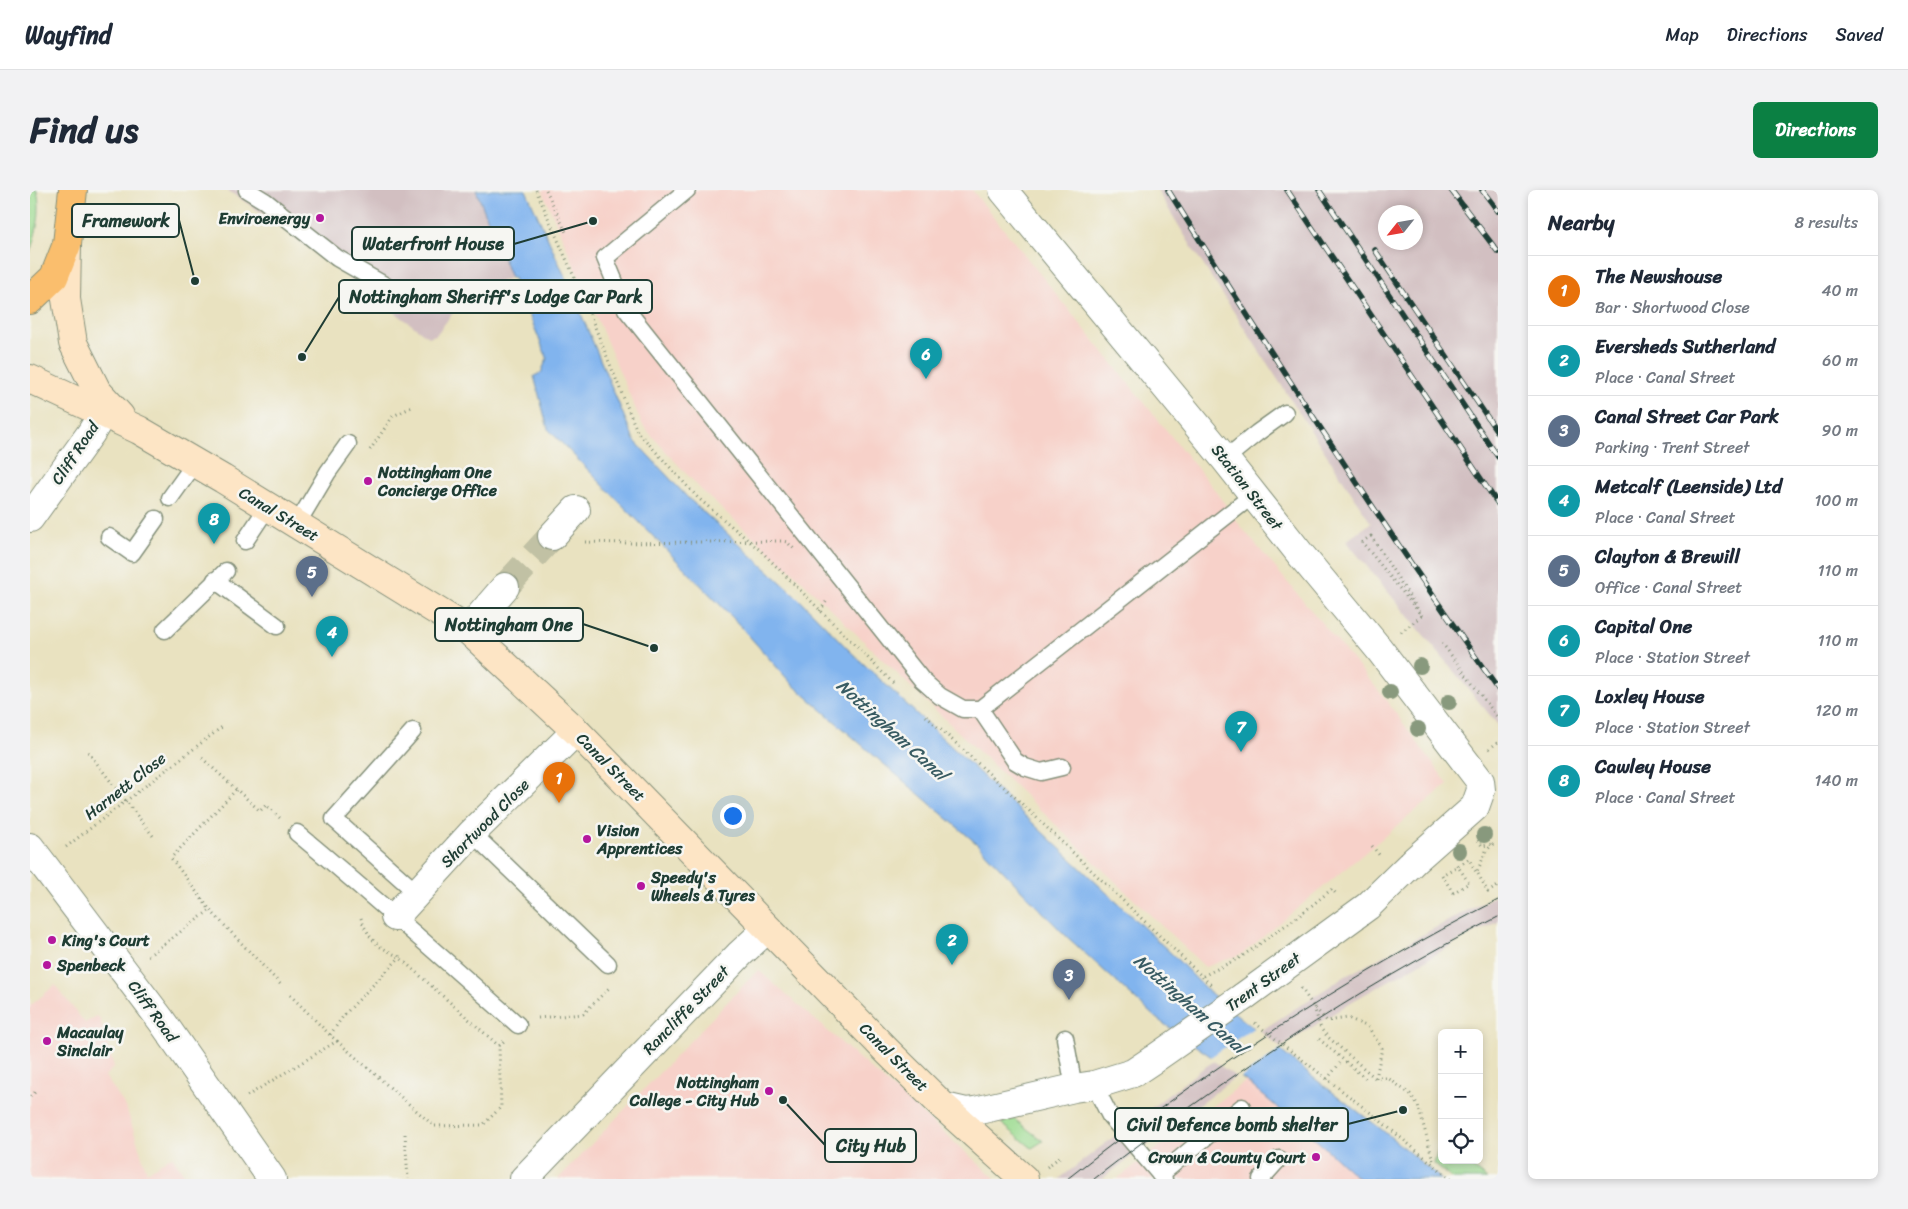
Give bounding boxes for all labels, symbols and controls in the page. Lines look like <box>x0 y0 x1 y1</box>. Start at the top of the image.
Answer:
text: Wayfind <box>25 14 111 56</box>
text: Map <box>1666 19 1699 51</box>
text: Directions <box>1727 19 1808 51</box>
text: Saved <box>1836 19 1883 51</box>
text: Find us <box>30 99 138 161</box>
button: Directions <box>1753 102 1878 158</box>
callout: Framework <box>72 204 179 237</box>
place label: Enviroenergy <box>218 204 311 233</box>
text: Nearby <box>1548 204 1614 242</box>
text: Framework <box>81 205 170 237</box>
north arrow <box>1378 205 1423 250</box>
text: 8 results <box>1795 208 1858 237</box>
marker: Enviroenergy <box>314 212 326 224</box>
callout: Waterfront House <box>352 227 514 260</box>
text: Waterfront House <box>362 228 504 260</box>
text: The Newshouse <box>1595 260 1722 293</box>
text: 1 <box>1561 276 1567 305</box>
text: 40 m <box>1821 276 1858 305</box>
callout: Nottingham Sheriff's Lodge Car Park <box>339 280 652 313</box>
text: Nottingham Sheriff's Lodge Car Park <box>348 281 643 313</box>
text: Bar · Shortwood Close <box>1595 293 1750 322</box>
text: Eversheds Sutherland <box>1595 330 1775 363</box>
pin: 6 <box>910 338 942 379</box>
text: 2 <box>1559 346 1569 375</box>
text: 60 m <box>1822 346 1858 375</box>
text: Place · Canal Street <box>1595 363 1736 392</box>
text: Canal Street Car Park <box>1595 400 1779 433</box>
street label: Cliff Road <box>43 414 108 491</box>
text: 3 <box>1560 416 1568 445</box>
text: 90 m <box>1822 416 1858 445</box>
text: Parking · Trent Street <box>1595 433 1750 462</box>
street label: Station Street <box>1204 437 1291 537</box>
place label: Nottingham One Concierge Office <box>377 458 498 505</box>
text: Metcalf (Leenside) Ltd <box>1595 470 1782 503</box>
marker: Nottingham One Concierge Office <box>362 475 374 487</box>
street label: Canal Street <box>233 479 325 549</box>
text: 4 <box>1559 486 1569 515</box>
text: 100 m <box>1814 486 1858 515</box>
pin: 8 <box>198 503 230 544</box>
text: Place · Canal Street <box>1595 503 1736 532</box>
text: Clayton & Brewill <box>1595 540 1740 573</box>
pin: 5 <box>296 556 328 597</box>
text: 5 <box>1559 556 1569 585</box>
text: 110 m <box>1818 556 1858 585</box>
text: Office · Canal Street <box>1595 573 1742 602</box>
callout: Nottingham One <box>435 608 583 641</box>
text: Nottingham One <box>444 609 574 641</box>
text: Capital One <box>1595 610 1692 643</box>
pin: 4 <box>316 616 348 657</box>
text: 6 <box>1559 626 1569 655</box>
text: 110 m <box>1818 626 1858 655</box>
text: Place · Station Street <box>1595 643 1750 672</box>
water label: Nottingham Canal <box>829 671 958 792</box>
text: Loxley House <box>1595 680 1705 713</box>
text: 7 <box>1559 696 1569 725</box>
text: 120 m <box>1815 696 1858 725</box>
pin: 7 <box>1225 711 1257 752</box>
text: Place · Station Street <box>1595 713 1750 742</box>
street label: Canal Street <box>569 725 653 809</box>
street label: Harnett Close <box>77 744 173 828</box>
text: Cawley House <box>1595 750 1711 783</box>
pin: 1 <box>543 762 575 803</box>
text: 8 <box>1559 766 1569 795</box>
text: 140 m <box>1815 766 1858 795</box>
street label: Shortwood Close <box>433 771 537 875</box>
text: Place · Canal Street <box>1595 783 1736 812</box>
your location <box>720 803 746 829</box>
place label: Vision Apprentices <box>596 816 683 863</box>
marker: Vision Apprentices <box>581 833 593 845</box>
place label: Speedy's Wheels & Tyres <box>650 863 755 910</box>
marker: Speedy's Wheels & Tyres <box>635 880 647 892</box>
pin: 2 <box>936 924 968 965</box>
place label: King's Court <box>61 926 150 955</box>
marker: King's Court <box>46 934 58 946</box>
street label: Trent Street <box>1219 944 1308 1020</box>
water label: Nottingham Canal <box>1126 946 1257 1065</box>
place label: Spenbeck <box>56 951 126 980</box>
street label: Rancliffe Street <box>635 958 737 1062</box>
marker: Spenbeck <box>41 959 53 971</box>
pin: 3 <box>1053 959 1085 1000</box>
street label: Cliff Road <box>120 974 187 1050</box>
street label: Canal Street <box>852 1015 936 1099</box>
place label: Macaulay Sinclair <box>56 1018 124 1065</box>
map controls <box>1438 1029 1483 1164</box>
button: + <box>1438 1029 1483 1074</box>
marker: Macaulay Sinclair <box>41 1035 53 1047</box>
place label: Nottingham College - City Hub <box>629 1068 760 1115</box>
button: − <box>1438 1074 1483 1119</box>
marker: Nottingham College - City Hub <box>763 1085 775 1097</box>
callout: Civil Defence bomb shelter <box>1115 1108 1348 1141</box>
text: Civil Defence bomb shelter <box>1126 1109 1339 1141</box>
button: locate <box>1438 1119 1483 1164</box>
callout: City Hub <box>825 1129 916 1162</box>
text: City Hub <box>835 1130 906 1162</box>
place label: Crown & County Court <box>1147 1143 1306 1172</box>
marker: Crown & County Court <box>1310 1151 1322 1163</box>

